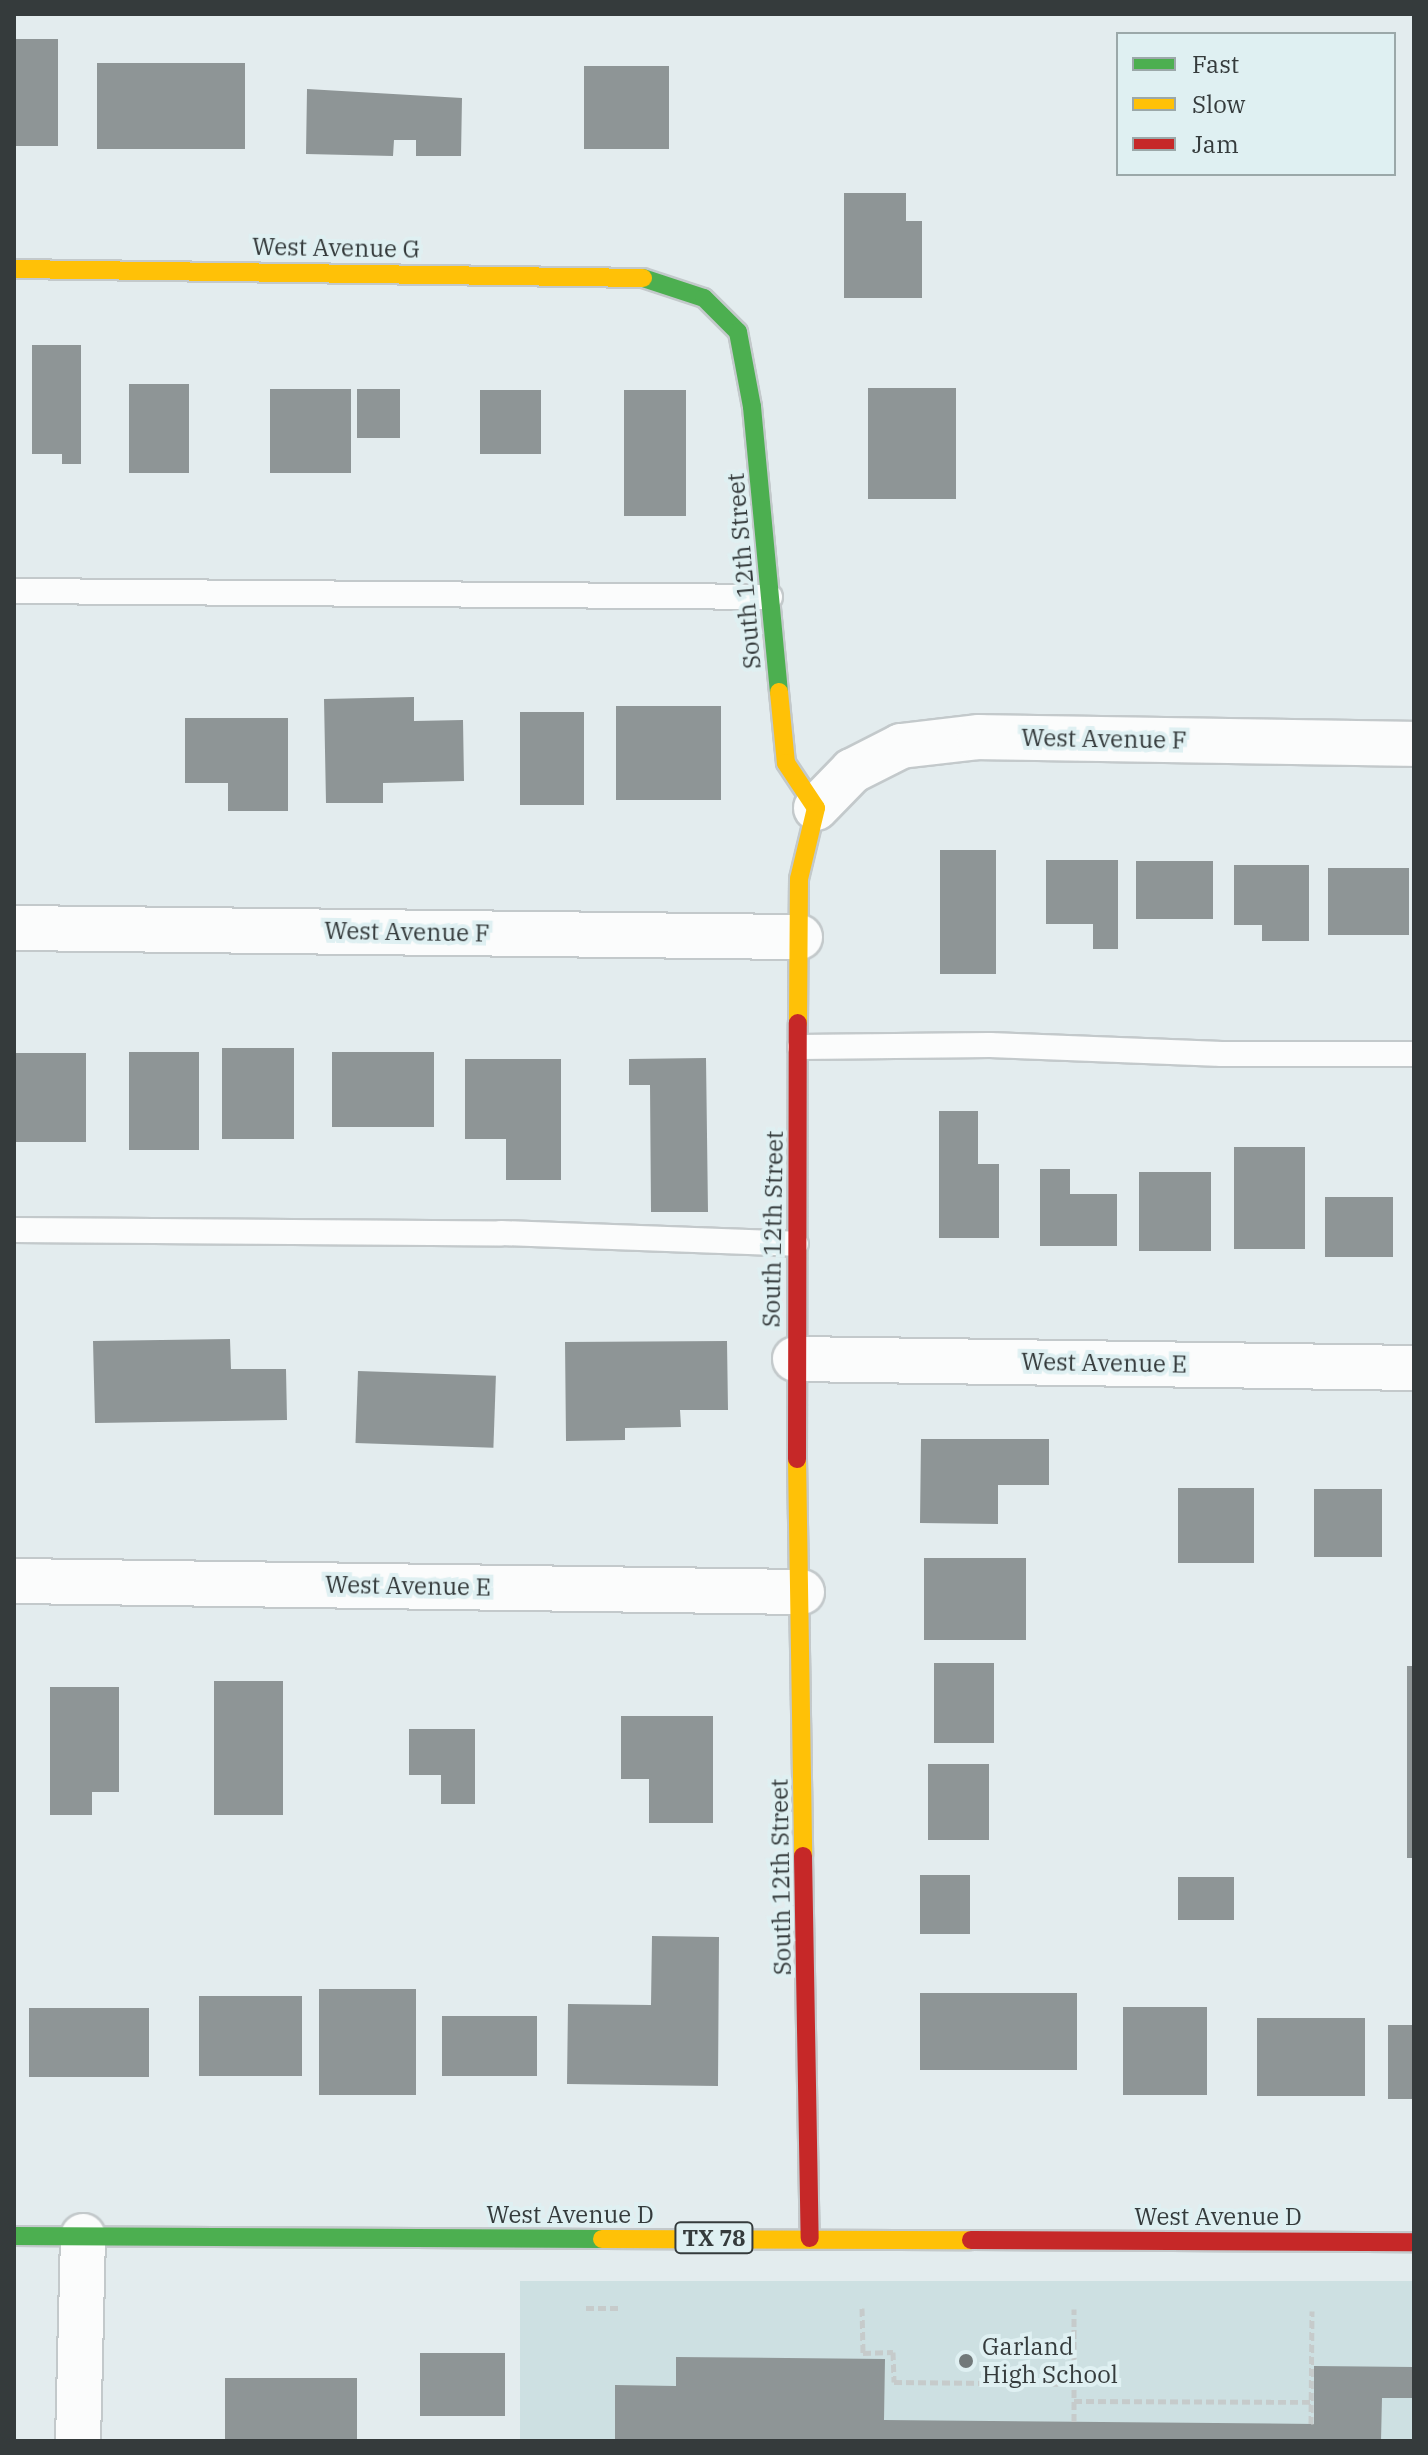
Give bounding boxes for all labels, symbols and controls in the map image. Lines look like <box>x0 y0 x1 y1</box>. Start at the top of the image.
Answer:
legend <box>1116 32 1396 176</box>
text: Fast <box>1192 48 1239 80</box>
text: Slow <box>1192 88 1245 120</box>
text: Jam <box>1192 128 1239 160</box>
street label: West Avenue G <box>252 232 420 264</box>
street label: South 12th Street <box>721 472 767 670</box>
street label: West Avenue F <box>1021 723 1187 755</box>
street label: West Avenue F <box>324 916 490 948</box>
street label: South 12th Street <box>757 1130 789 1328</box>
street label: West Avenue E <box>1021 1347 1187 1379</box>
street label: West Avenue E <box>325 1570 491 1602</box>
street label: South 12th Street <box>765 1778 797 1976</box>
street label: West Avenue D <box>486 2201 654 2229</box>
street label: West Avenue D <box>1134 2203 1302 2231</box>
road number: TX 78 <box>674 2220 754 2256</box>
place label: Garland High School <box>982 2333 1118 2389</box>
marker: Garland High School <box>957 2352 975 2370</box>

